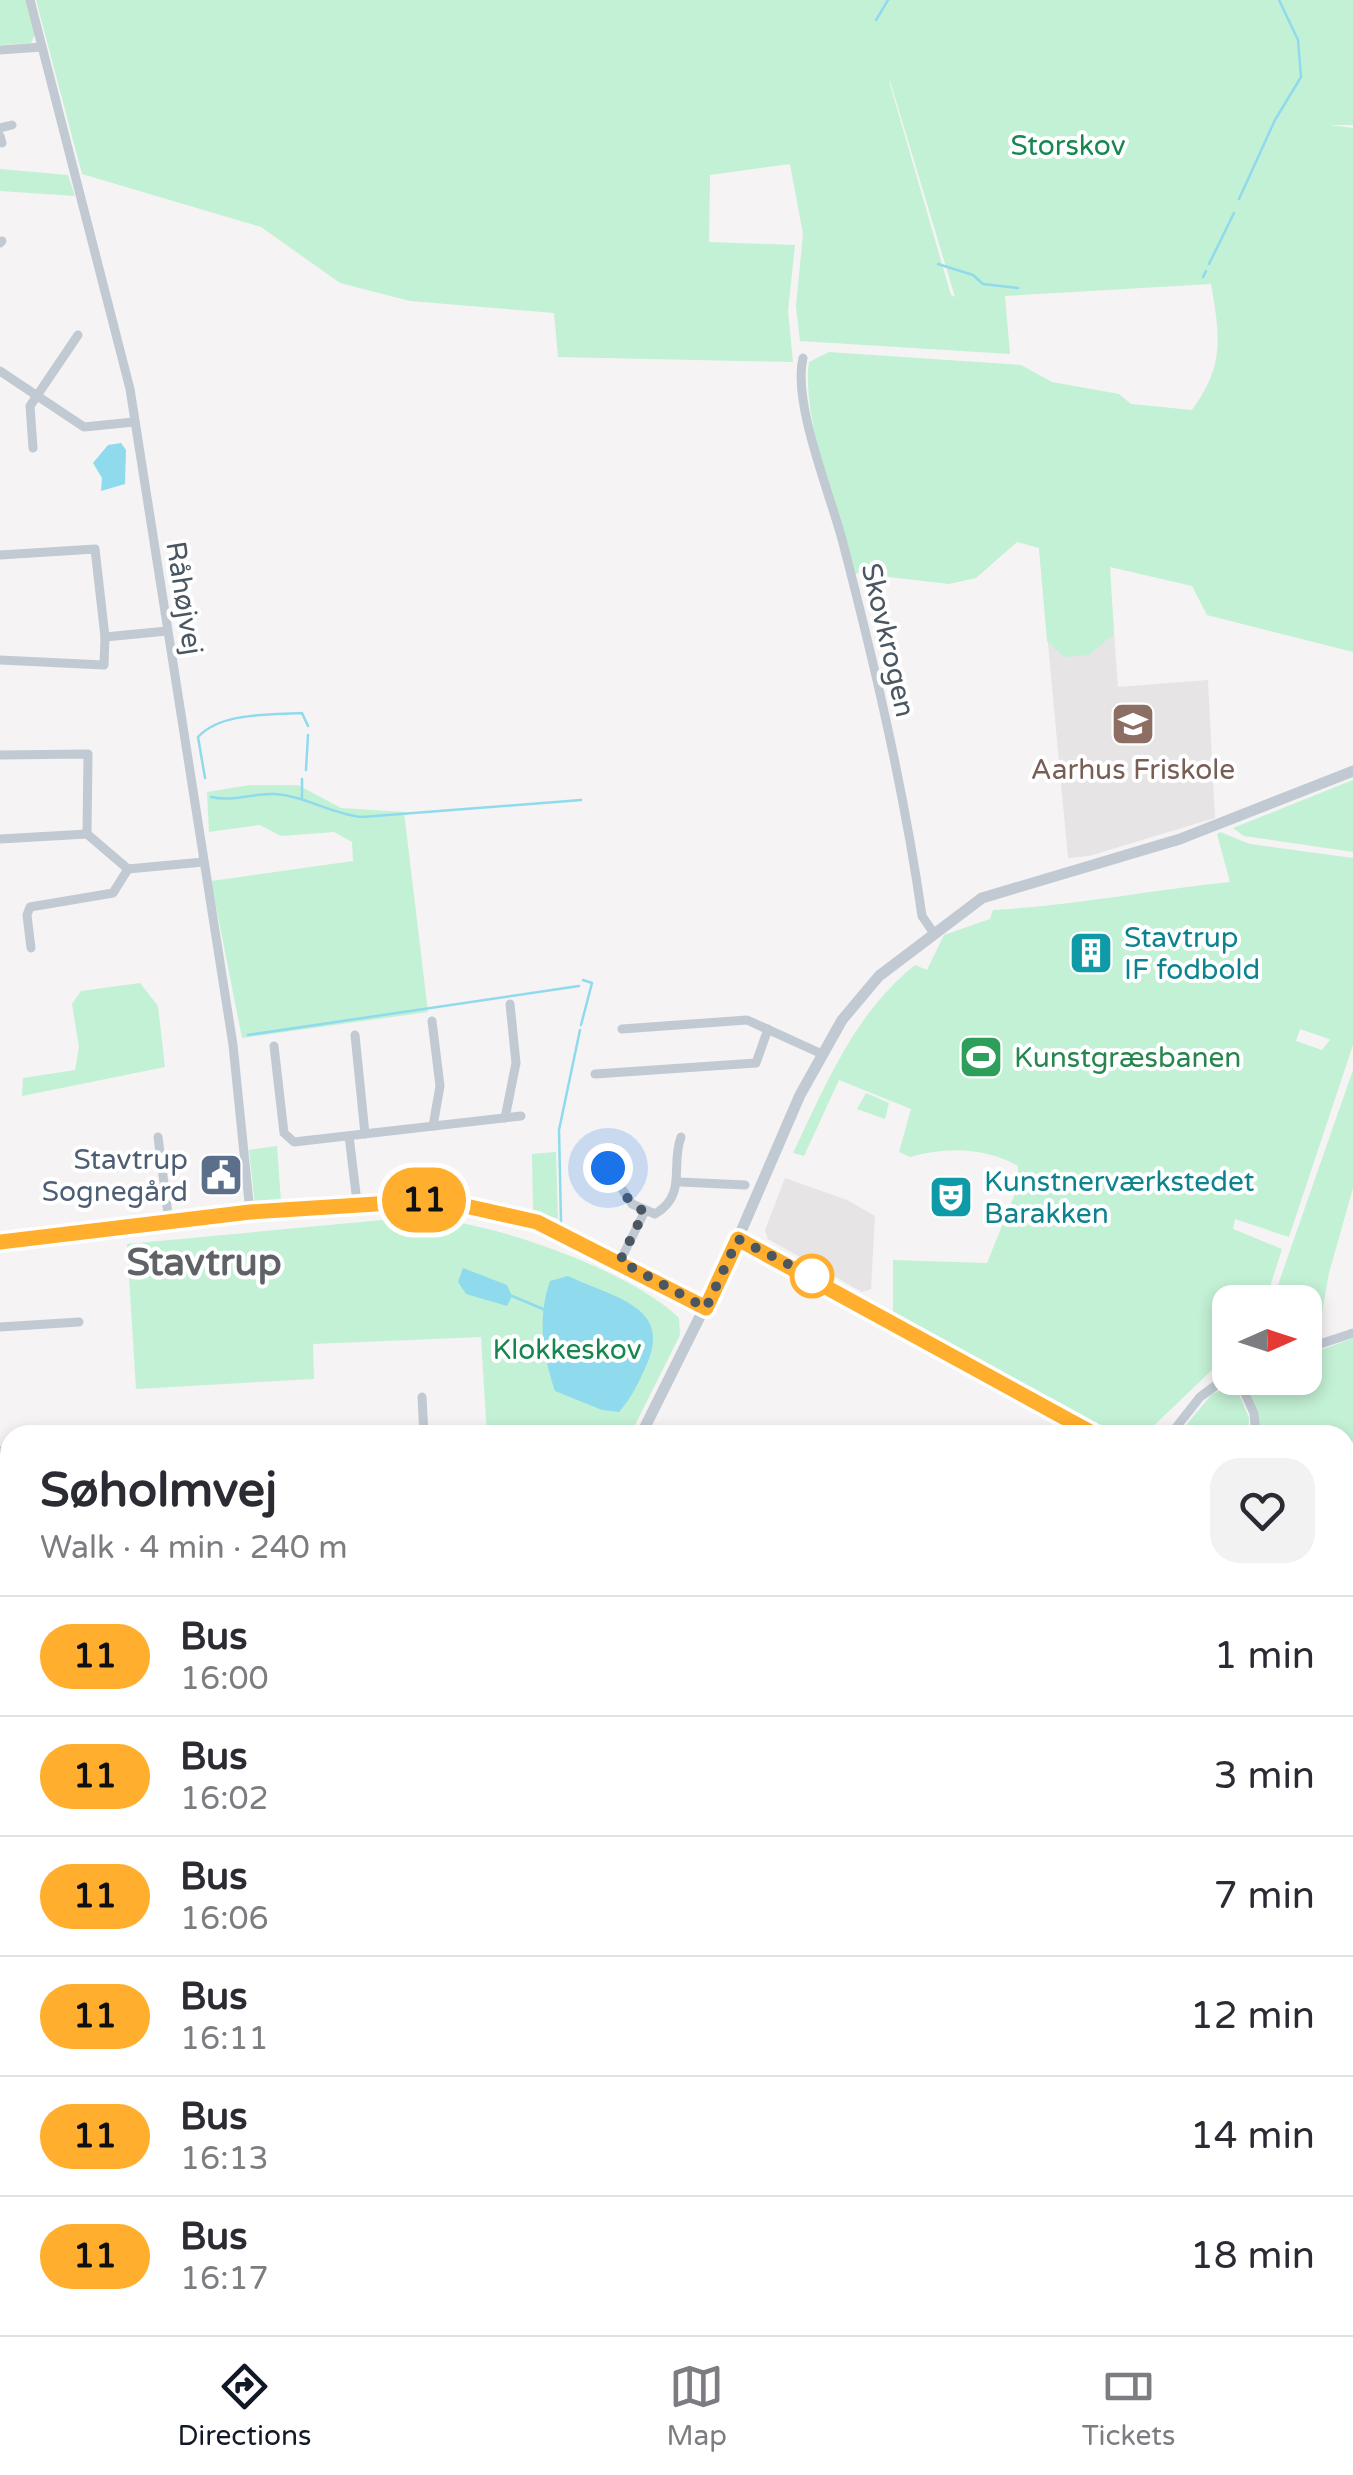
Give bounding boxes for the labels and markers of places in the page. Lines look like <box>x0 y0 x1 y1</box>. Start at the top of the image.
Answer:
school or university icon: Aarhus Friskole <box>1110 701 1156 747</box>
place label: Aarhus Friskole <box>1031 753 1235 787</box>
place label: Stavtrup IF fodbold <box>1124 921 1260 987</box>
building icon: Stavtrup IF fodbold <box>1068 930 1114 976</box>
sports icon: Kunstgræsbanen <box>958 1034 1004 1080</box>
place label: Kunstgræsbanen <box>1014 1041 1241 1075</box>
place label: Stavtrup Sognegård <box>42 1143 188 1209</box>
public building icon: Stavtrup Sognegård <box>198 1152 244 1198</box>
place label: Kunstnerværkstedet Barakken <box>984 1165 1255 1231</box>
theatre icon: Kunstnerværkstedet Barakken <box>928 1174 974 1220</box>
unlabelled marker <box>791 1255 833 1297</box>

